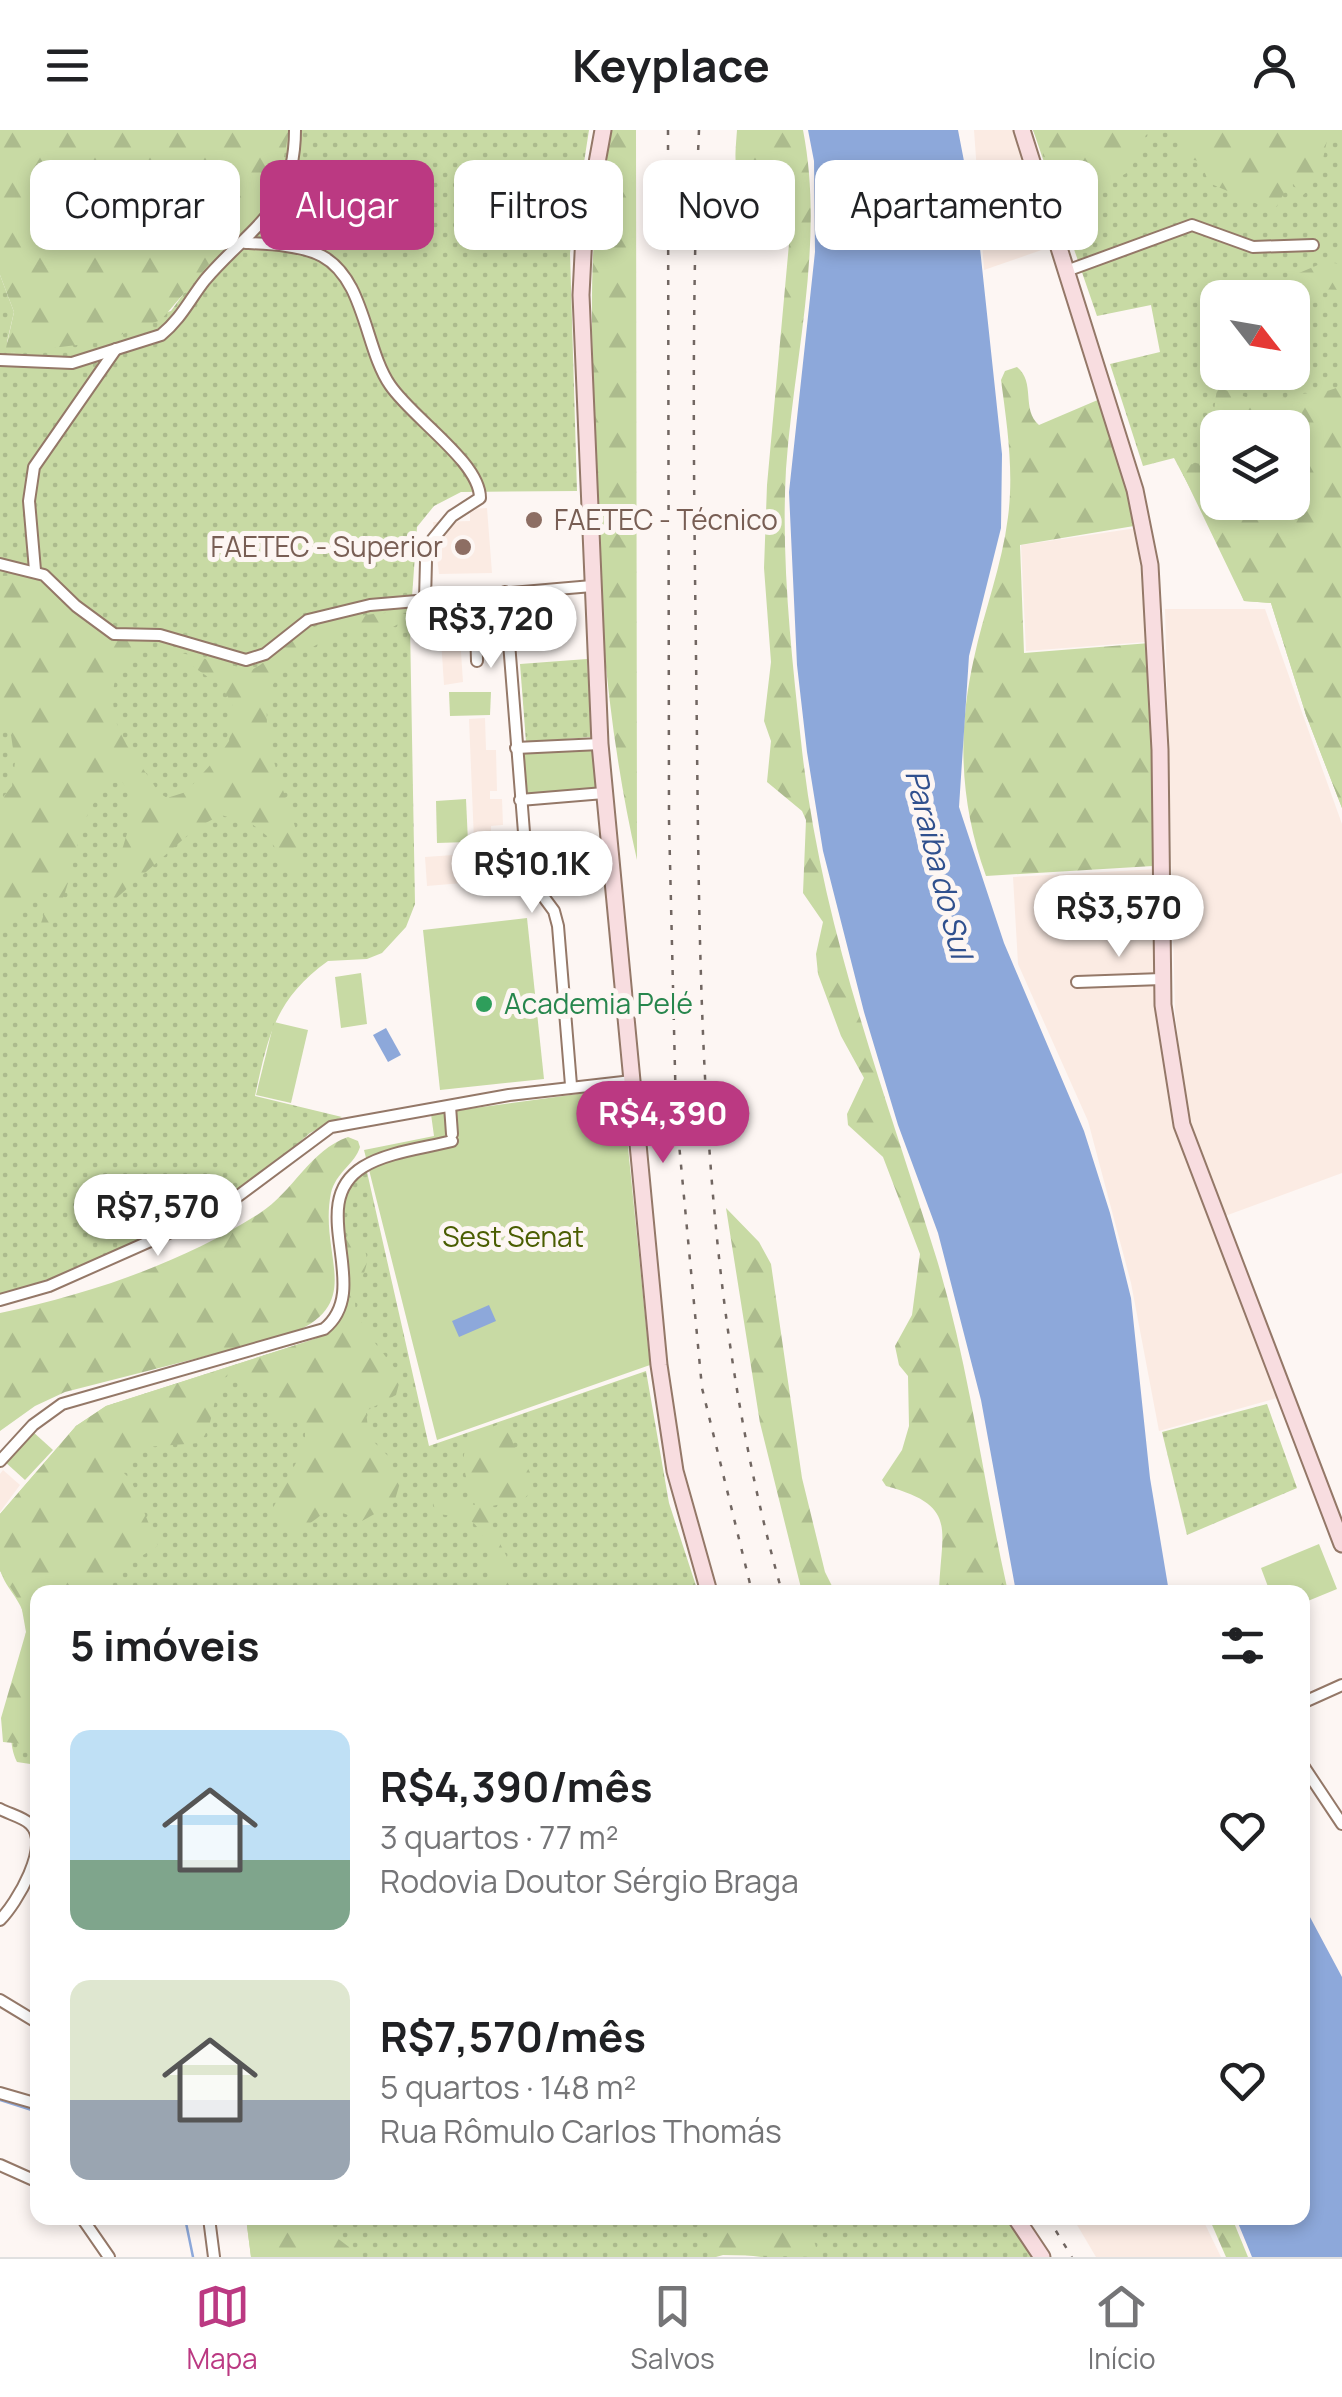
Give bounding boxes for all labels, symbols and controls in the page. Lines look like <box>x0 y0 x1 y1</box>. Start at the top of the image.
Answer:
text: Keyplace <box>572 34 770 96</box>
icon: menu <box>40 38 95 93</box>
icon: person <box>1247 38 1302 93</box>
chip: Comprar <box>30 160 240 250</box>
chip: Alugar <box>260 160 434 250</box>
chip: Filtros <box>454 160 623 250</box>
chip: Novo <box>643 160 795 250</box>
chip: Apartamento <box>815 160 1098 250</box>
north arrow <box>1200 280 1310 390</box>
map controls <box>1200 280 1310 520</box>
button: layers <box>1200 410 1310 520</box>
place label: FAETEC - Técnico <box>554 500 778 538</box>
marker: FAETEC - Técnico <box>523 509 545 531</box>
place label: FAETEC - Superior <box>210 527 443 565</box>
marker: FAETEC - Superior <box>452 536 474 558</box>
pin: R$3,720 <box>399 586 583 671</box>
text: R$3,720 <box>428 596 554 640</box>
water label: Paraiba do Sul <box>896 765 984 966</box>
pin: R$10.1K <box>440 831 624 916</box>
text: R$10.1K <box>474 841 590 885</box>
pin: R$3,570 <box>1027 875 1211 960</box>
text: R$3,570 <box>1056 885 1182 929</box>
place label: Academia Pelé <box>504 984 693 1022</box>
marker: Academia Pelé <box>473 993 495 1015</box>
pin: R$4,390 <box>571 1081 755 1166</box>
text: R$4,390 <box>598 1091 728 1135</box>
pin: R$7,570 <box>66 1174 250 1259</box>
text: R$7,570 <box>96 1184 220 1228</box>
park label: Sest Senat <box>442 1217 584 1255</box>
text: 5 imóveis <box>70 1616 260 1674</box>
icon: filters <box>1215 1618 1270 1673</box>
text: R$4,390/mês <box>380 1757 652 1815</box>
icon: home <box>150 1770 270 1890</box>
icon: heart <box>1215 1803 1270 1858</box>
text: 3 quartos · 77 m² <box>380 1815 619 1859</box>
text: Rodovia Doutor Sérgio Braga <box>380 1859 799 1903</box>
text: R$7,570/mês <box>380 2007 646 2065</box>
icon: home <box>150 2020 270 2140</box>
icon: heart <box>1215 2053 1270 2108</box>
text: 5 quartos · 148 m² <box>380 2065 636 2109</box>
text: Rua Rômulo Carlos Thomás <box>380 2109 782 2153</box>
tab: Mapa <box>186 2279 258 2377</box>
tab: Salvos <box>631 2279 715 2377</box>
tab: Início <box>1088 2279 1156 2377</box>

